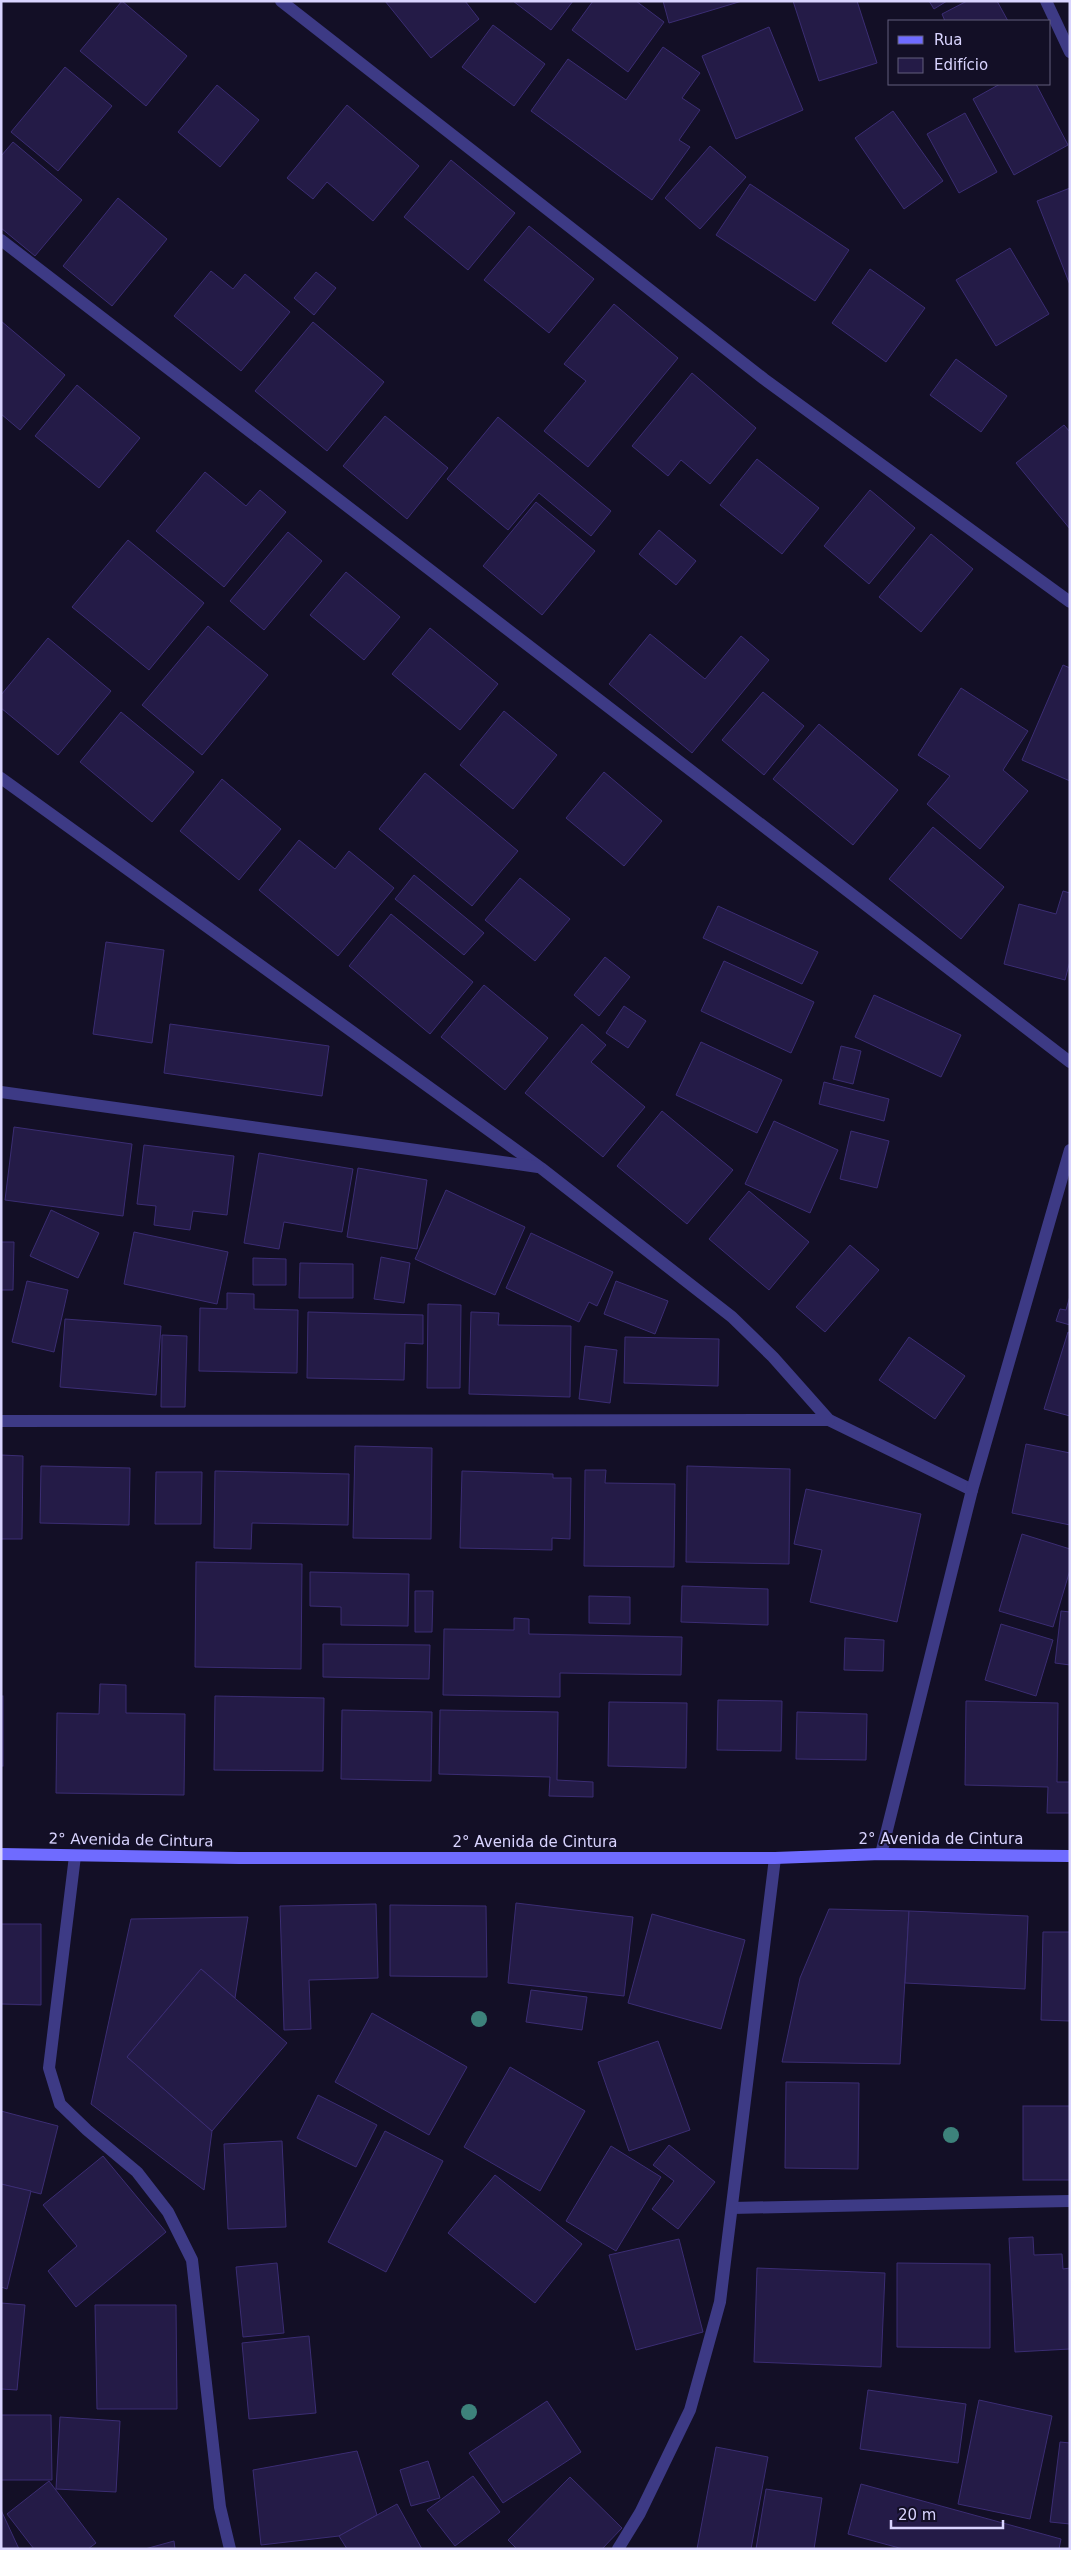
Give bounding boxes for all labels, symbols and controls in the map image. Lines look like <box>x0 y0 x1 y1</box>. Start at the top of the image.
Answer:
legend <box>888 20 1051 85</box>
text: Rua <box>934 31 962 49</box>
text: Edifício <box>934 56 988 74</box>
street label: 2° Avenida de Cintura <box>48 1830 214 1850</box>
street label: 2° Avenida de Cintura <box>859 1830 1023 1848</box>
street label: 2° Avenida de Cintura <box>453 1833 617 1851</box>
scale bar <box>891 2498 1004 2530</box>
text: 20 m <box>898 2506 936 2524</box>

